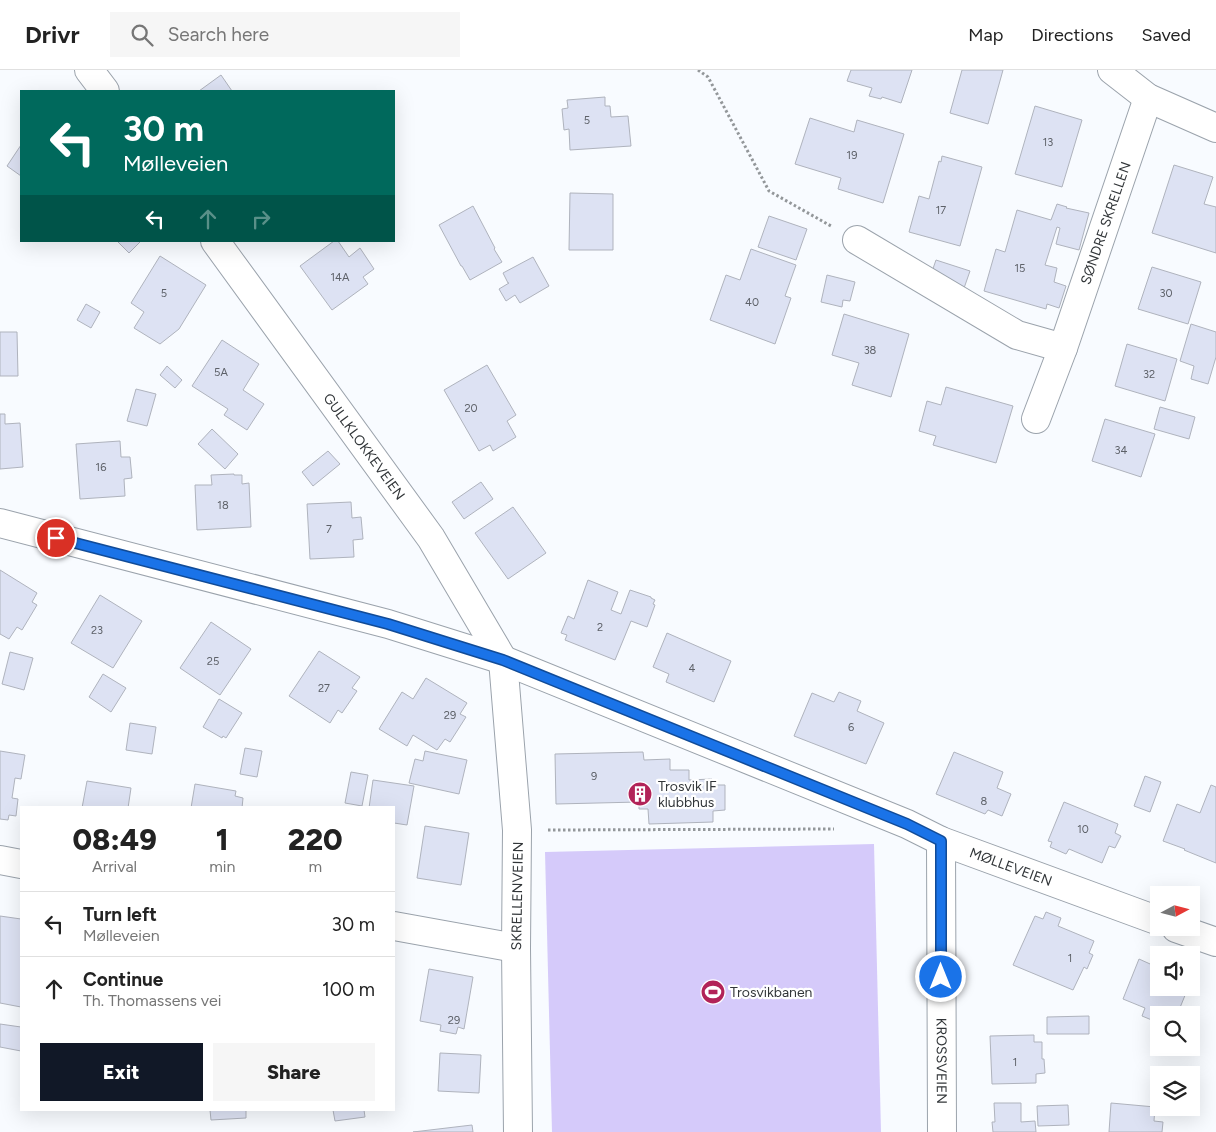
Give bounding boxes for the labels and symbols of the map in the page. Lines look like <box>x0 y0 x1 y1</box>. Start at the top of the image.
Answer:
house number: 5 <box>584 114 590 127</box>
house number: 13 <box>1043 136 1053 149</box>
house number: 19 <box>847 149 857 162</box>
street label: SØNDRE SKRELLEN <box>1077 160 1135 287</box>
house number: 17 <box>936 204 946 217</box>
house number: 15 <box>1015 262 1025 275</box>
house number: 14A <box>331 271 350 284</box>
house number: 5 <box>161 287 167 300</box>
house number: 30 <box>1159 287 1173 300</box>
house number: 40 <box>745 296 759 309</box>
house number: 38 <box>864 344 877 357</box>
house number: 5A <box>214 366 228 379</box>
house number: 32 <box>1143 368 1155 381</box>
street label: GULLKLOKKEVEIEN <box>320 390 408 503</box>
house number: 20 <box>464 402 478 415</box>
house number: 34 <box>1115 444 1128 457</box>
house number: 16 <box>96 461 106 474</box>
house number: 18 <box>217 499 229 512</box>
pin <box>35 517 77 559</box>
house number: 7 <box>326 523 332 536</box>
house number: 2 <box>597 621 603 634</box>
house number: 23 <box>91 624 103 637</box>
house number: 25 <box>207 655 219 668</box>
house number: 4 <box>689 662 696 675</box>
house number: 27 <box>318 682 330 695</box>
house number: 29 <box>444 709 456 722</box>
house number: 6 <box>848 721 854 734</box>
house number: 9 <box>591 770 597 783</box>
place label: Trosvik IF klubbhus <box>658 778 717 811</box>
building icon: Trosvik IF klubbhus <box>627 781 653 807</box>
house number: 8 <box>981 795 988 808</box>
house number: 10 <box>1077 823 1089 836</box>
street label: SKRELLENVEIEN <box>508 841 527 951</box>
street label: MØLLEVEIEN <box>967 844 1054 890</box>
north arrow <box>1150 886 1200 936</box>
position arrow <box>914 950 966 1002</box>
house number: 1 <box>1068 952 1072 965</box>
sports icon: Trosvikbanen <box>700 979 726 1005</box>
place label: Trosvikbanen <box>730 984 813 1001</box>
house number: 29 <box>448 1014 460 1027</box>
street label: KROSSVEIEN <box>933 1018 950 1104</box>
house number: 1 <box>1013 1056 1017 1069</box>

